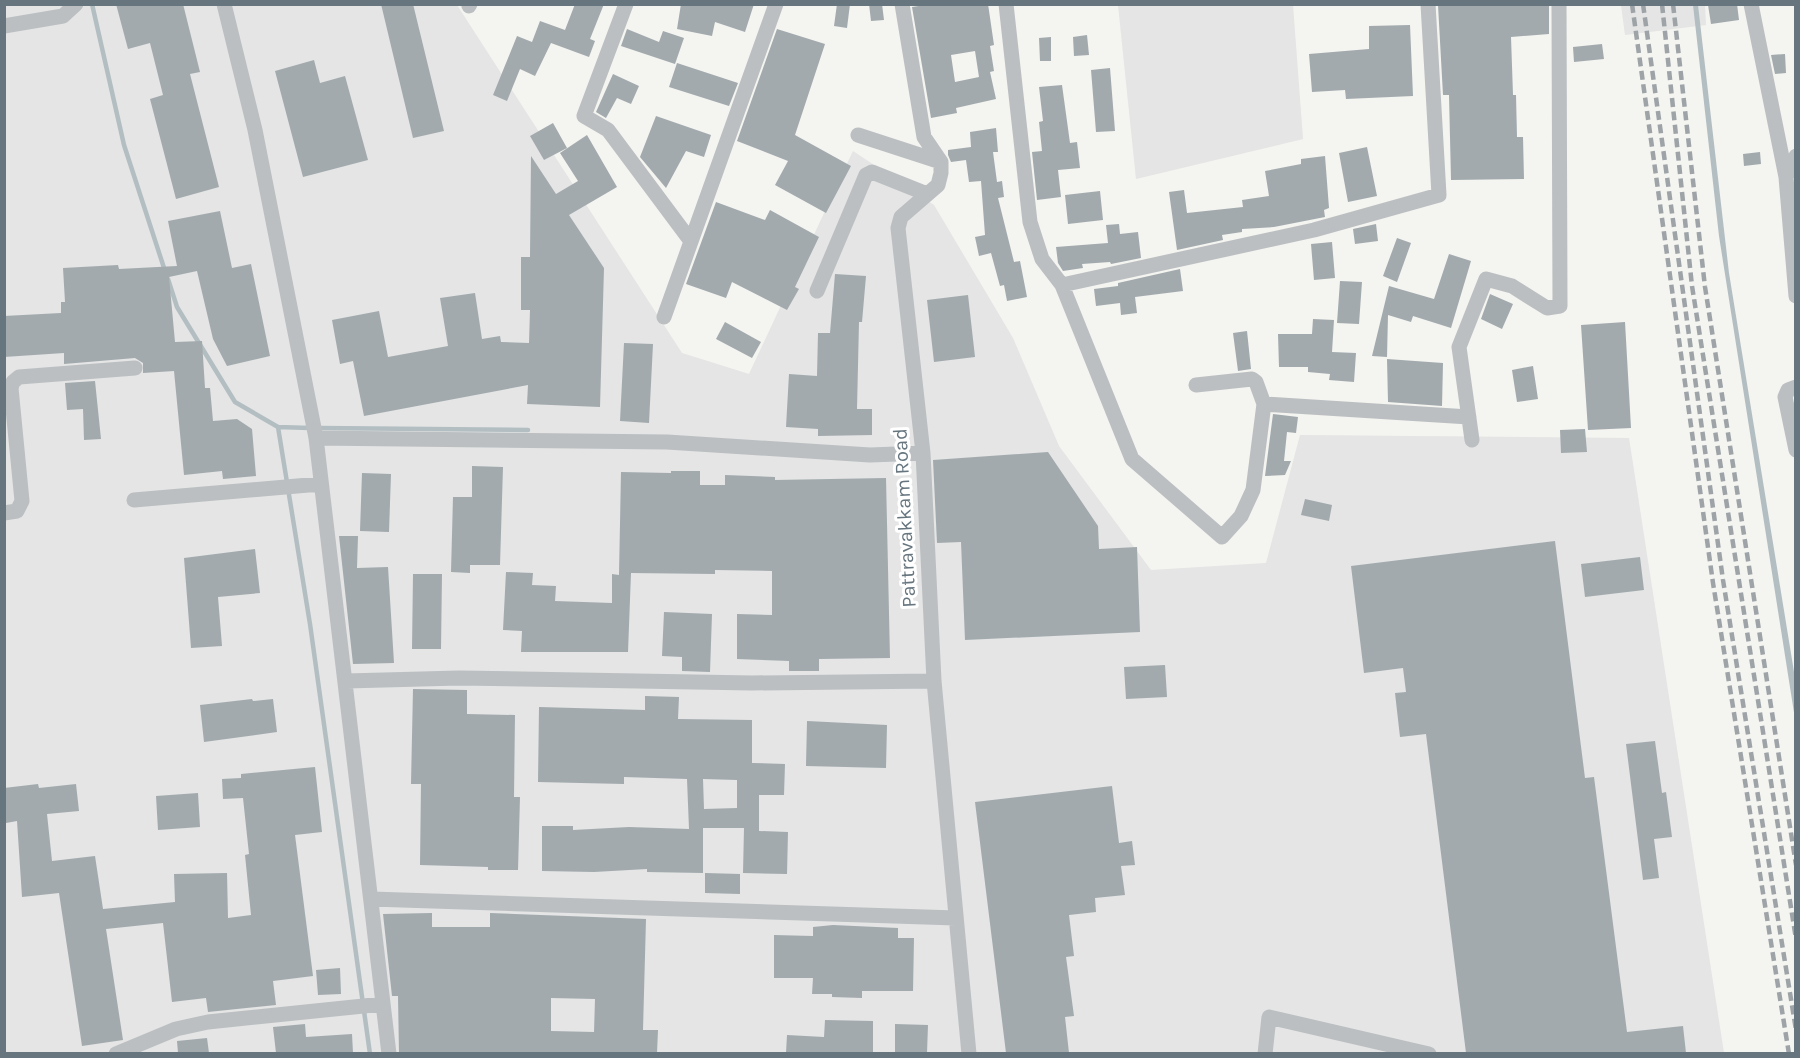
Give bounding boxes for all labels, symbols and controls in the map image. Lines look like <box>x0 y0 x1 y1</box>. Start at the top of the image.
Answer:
street label: Pattravakkam Road <box>888 428 921 608</box>

